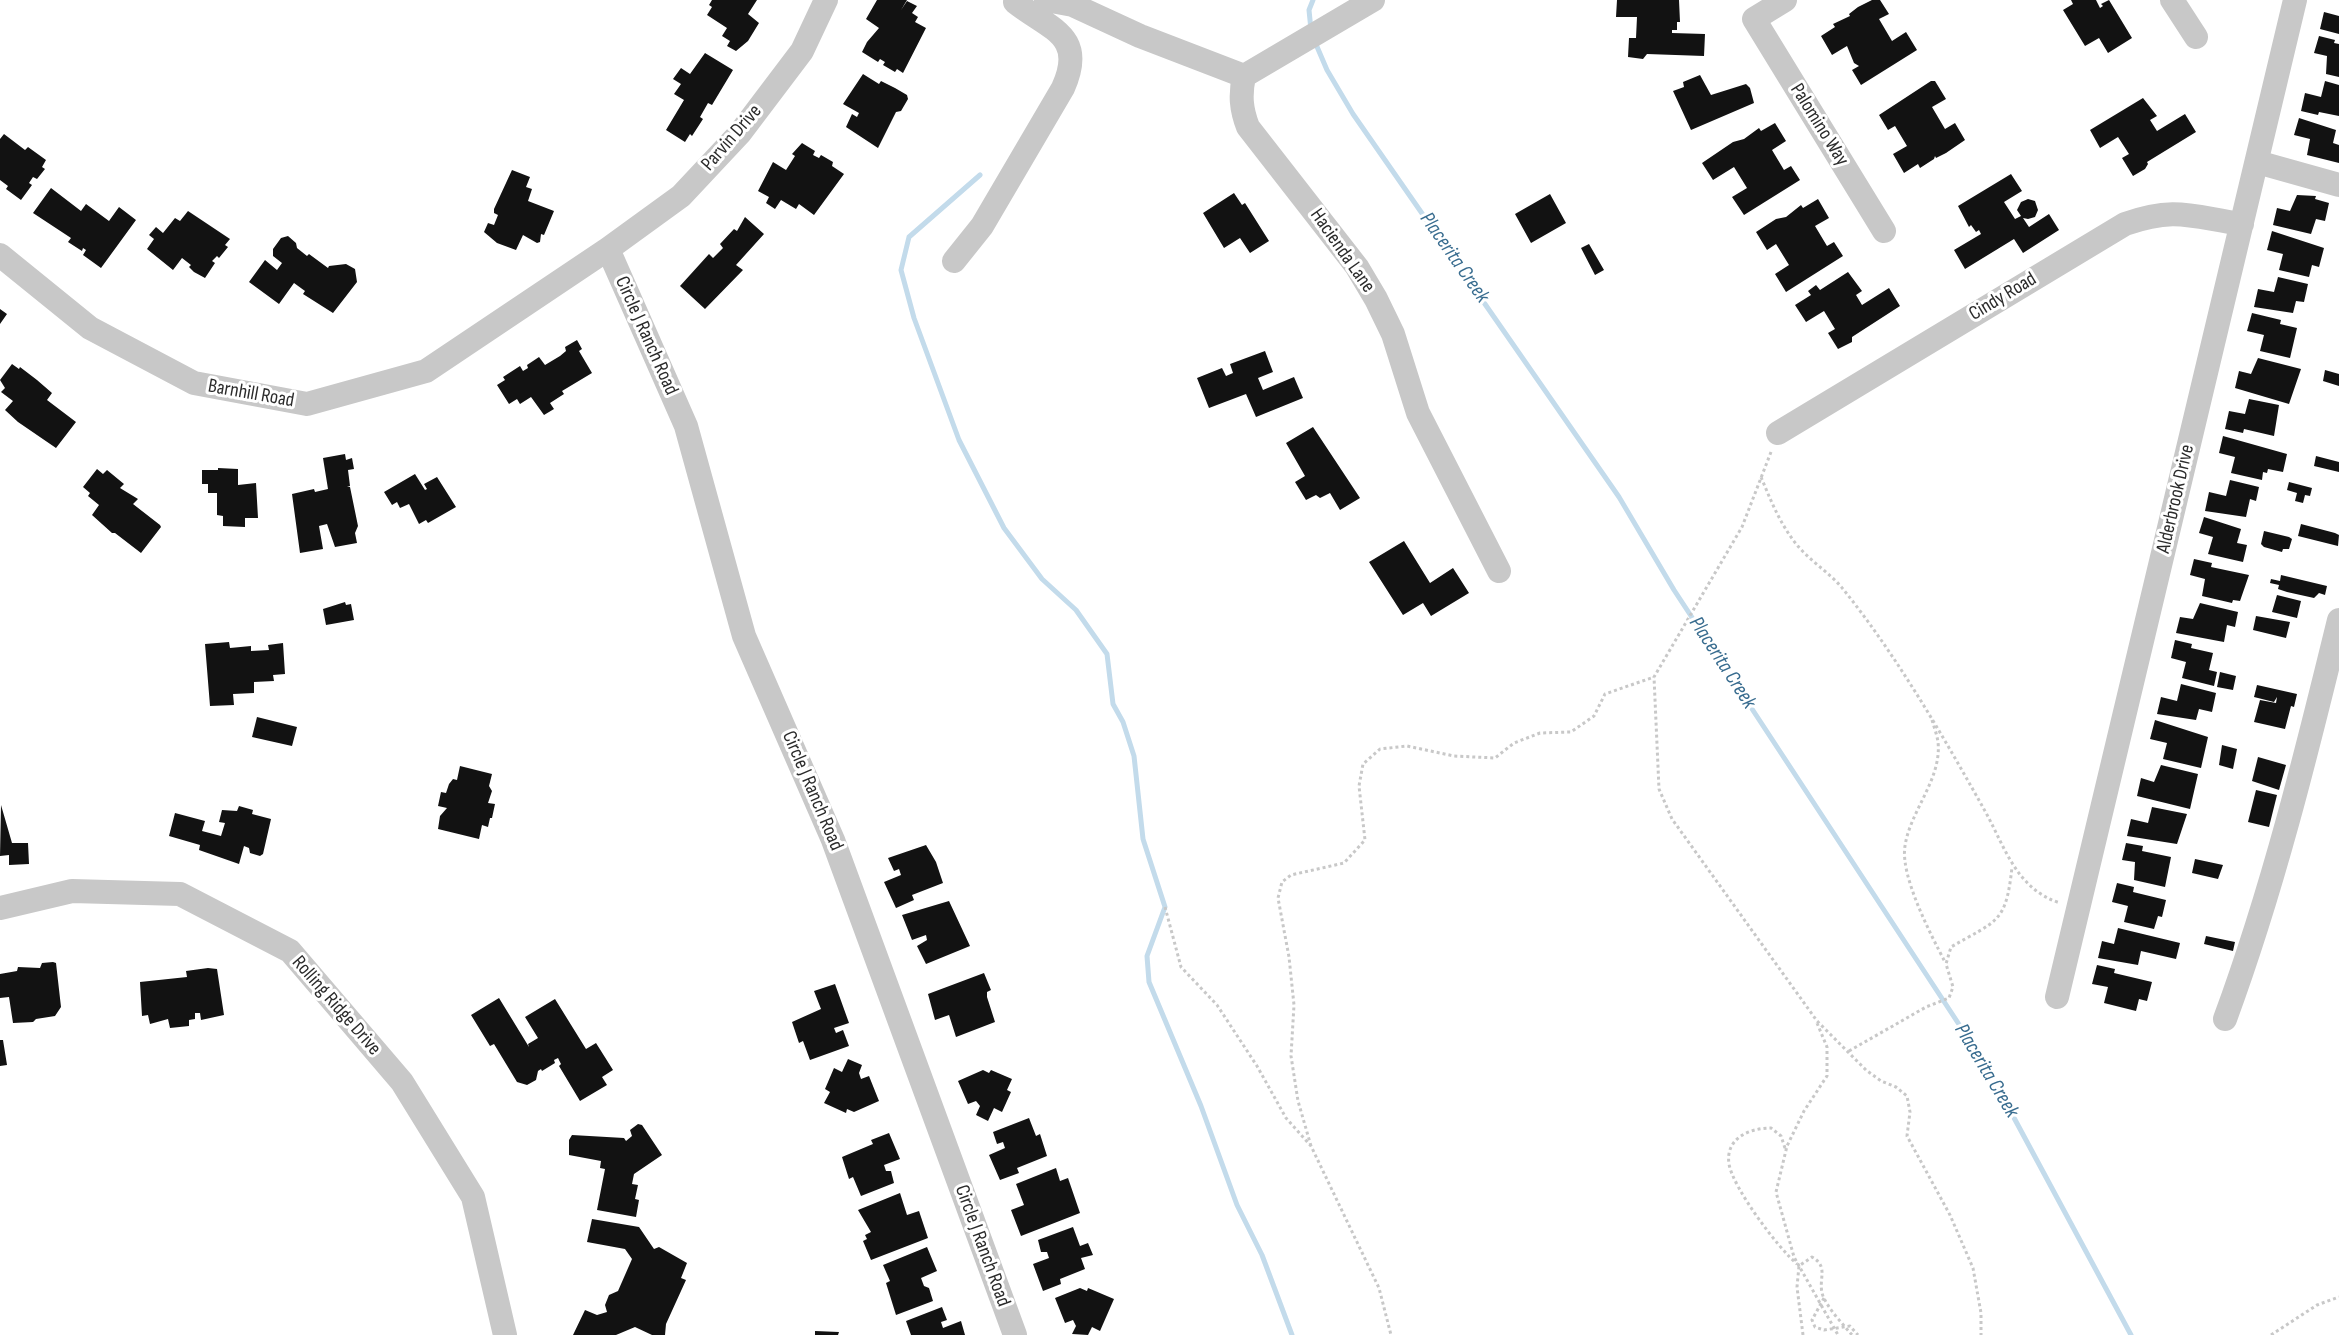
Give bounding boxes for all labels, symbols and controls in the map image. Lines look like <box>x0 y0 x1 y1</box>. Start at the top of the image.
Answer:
street label: Palomino Way <box>1784 80 1854 170</box>
street label: Parvin Drive <box>697 100 767 176</box>
street label: Hacienda Lane <box>1304 204 1380 298</box>
water label: Placerita Creek <box>1414 208 1494 308</box>
street label: Cindy Road <box>1965 268 2041 326</box>
street label: Circle J Ranch Road <box>609 273 683 399</box>
street label: Barnhill Road <box>206 375 296 413</box>
street label: Alderbrook Drive <box>2152 442 2200 556</box>
water label: Placerita Creek <box>1683 612 1761 714</box>
street label: Circle J Ranch Road <box>776 728 848 854</box>
street label: Rolling Ridge Drive <box>286 951 386 1061</box>
water label: Placerita Creek <box>1948 1020 2024 1122</box>
street label: Circle J Ranch Road <box>949 1182 1015 1310</box>

